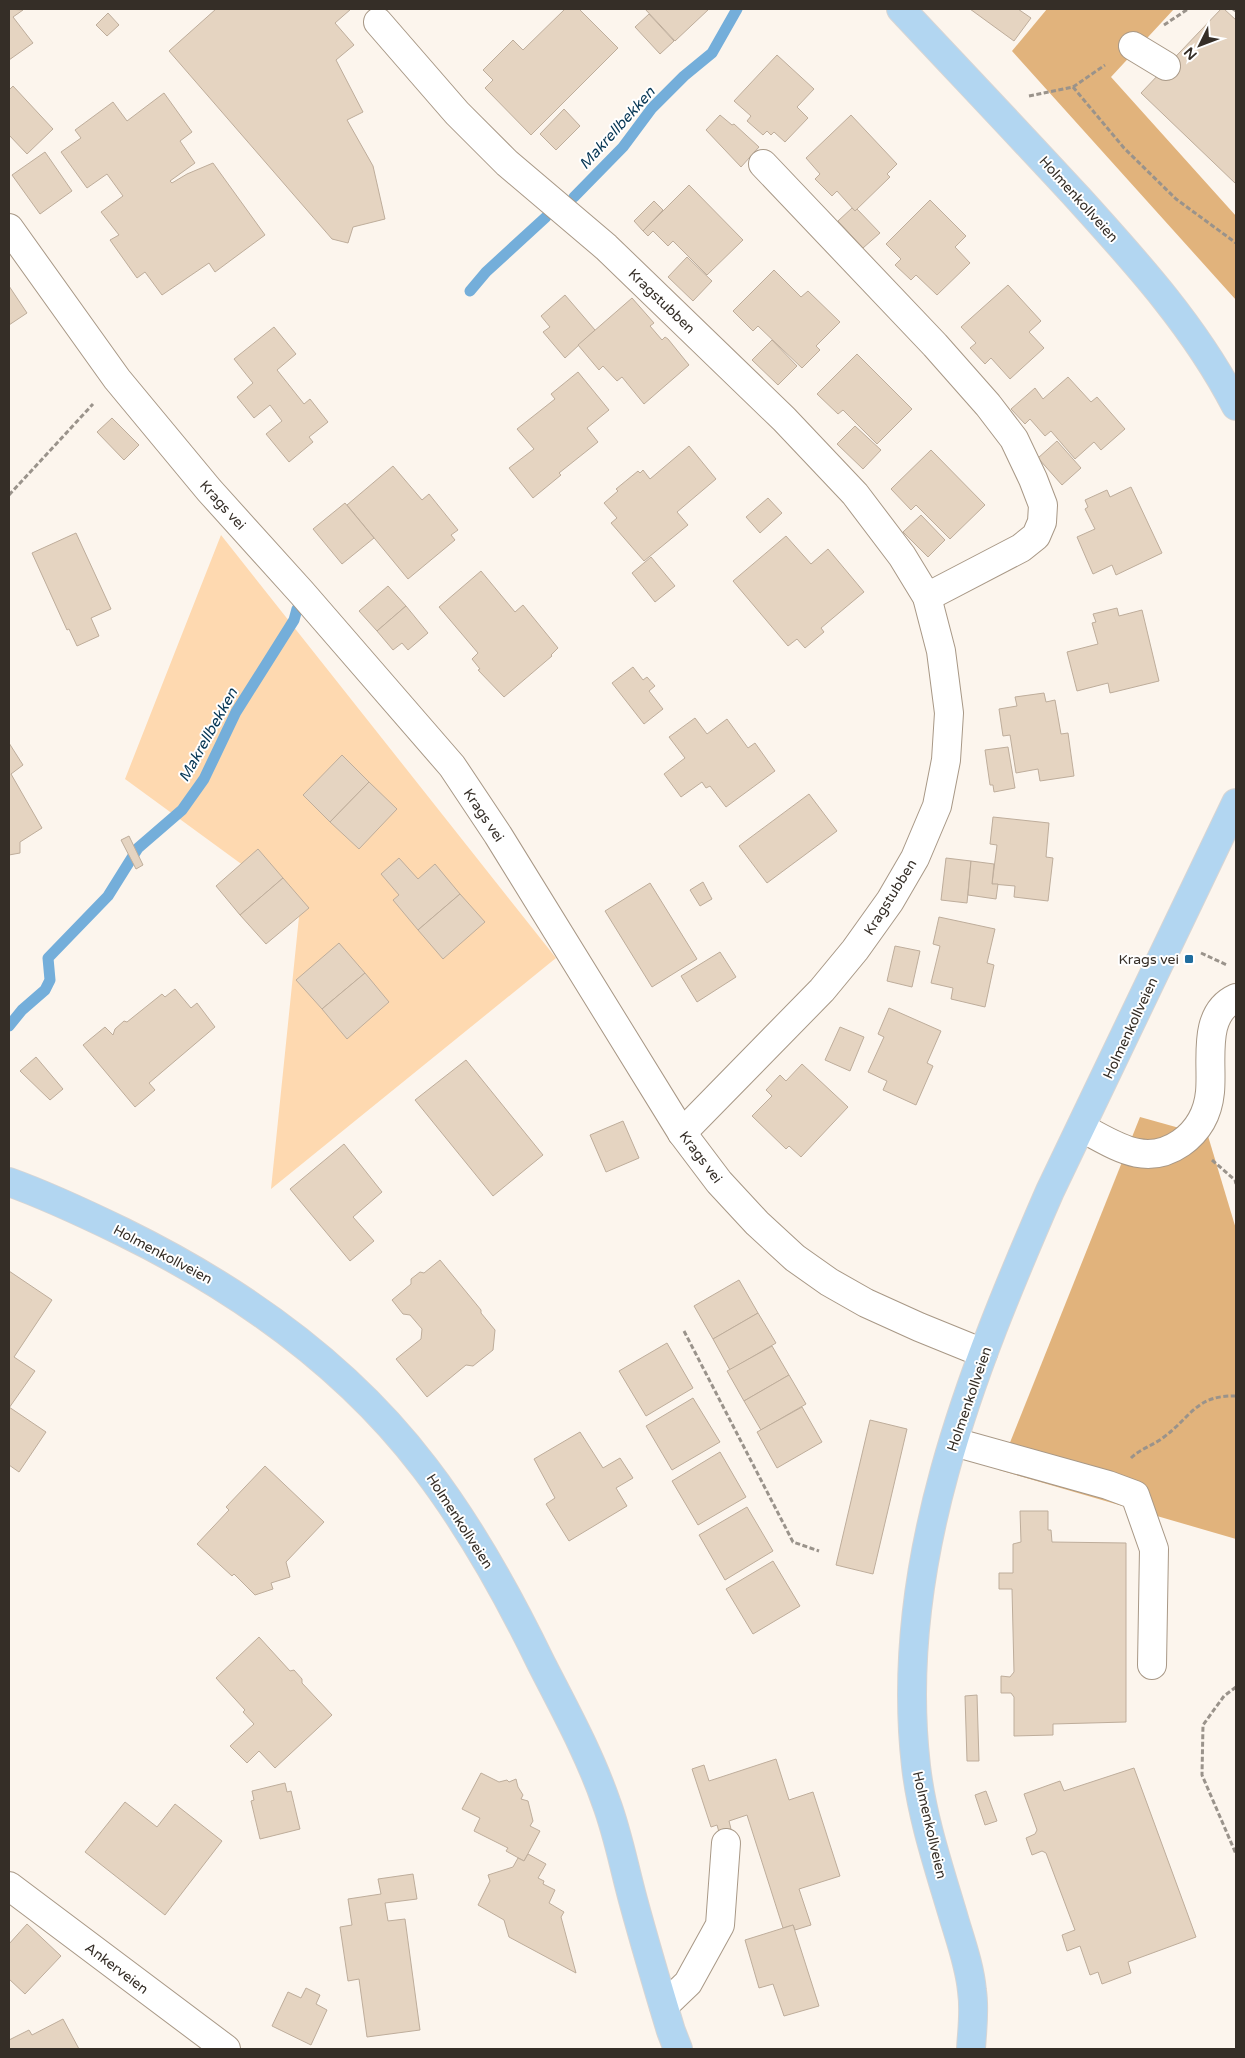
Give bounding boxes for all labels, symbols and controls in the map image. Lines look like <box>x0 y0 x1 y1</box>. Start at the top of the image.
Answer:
north arrow <box>1175 20 1225 70</box>
text: N <box>1181 43 1201 63</box>
water label: Makrellbekken <box>575 83 659 173</box>
street label: Holmenkollveien <box>1036 153 1122 246</box>
street label: Kragstubben <box>625 265 699 337</box>
street label: Krags vei <box>196 477 249 534</box>
water label: Makrellbekken <box>175 684 242 785</box>
street label: Krags vei <box>460 785 508 845</box>
street label: Kragstubben <box>860 856 920 938</box>
place label: Krags vei <box>1118 951 1179 968</box>
marker: Krags vei <box>1183 953 1195 965</box>
street label: Holmenkollveien <box>1100 975 1161 1082</box>
street label: Krags vei <box>676 1128 726 1187</box>
street label: Holmenkollveien <box>110 1221 215 1288</box>
street label: Holmenkollveien <box>944 1344 995 1454</box>
street label: Holmenkollveien <box>423 1471 497 1572</box>
street label: Holmenkollveien <box>909 1770 950 1881</box>
street label: Ankerveien <box>82 1939 152 1998</box>

